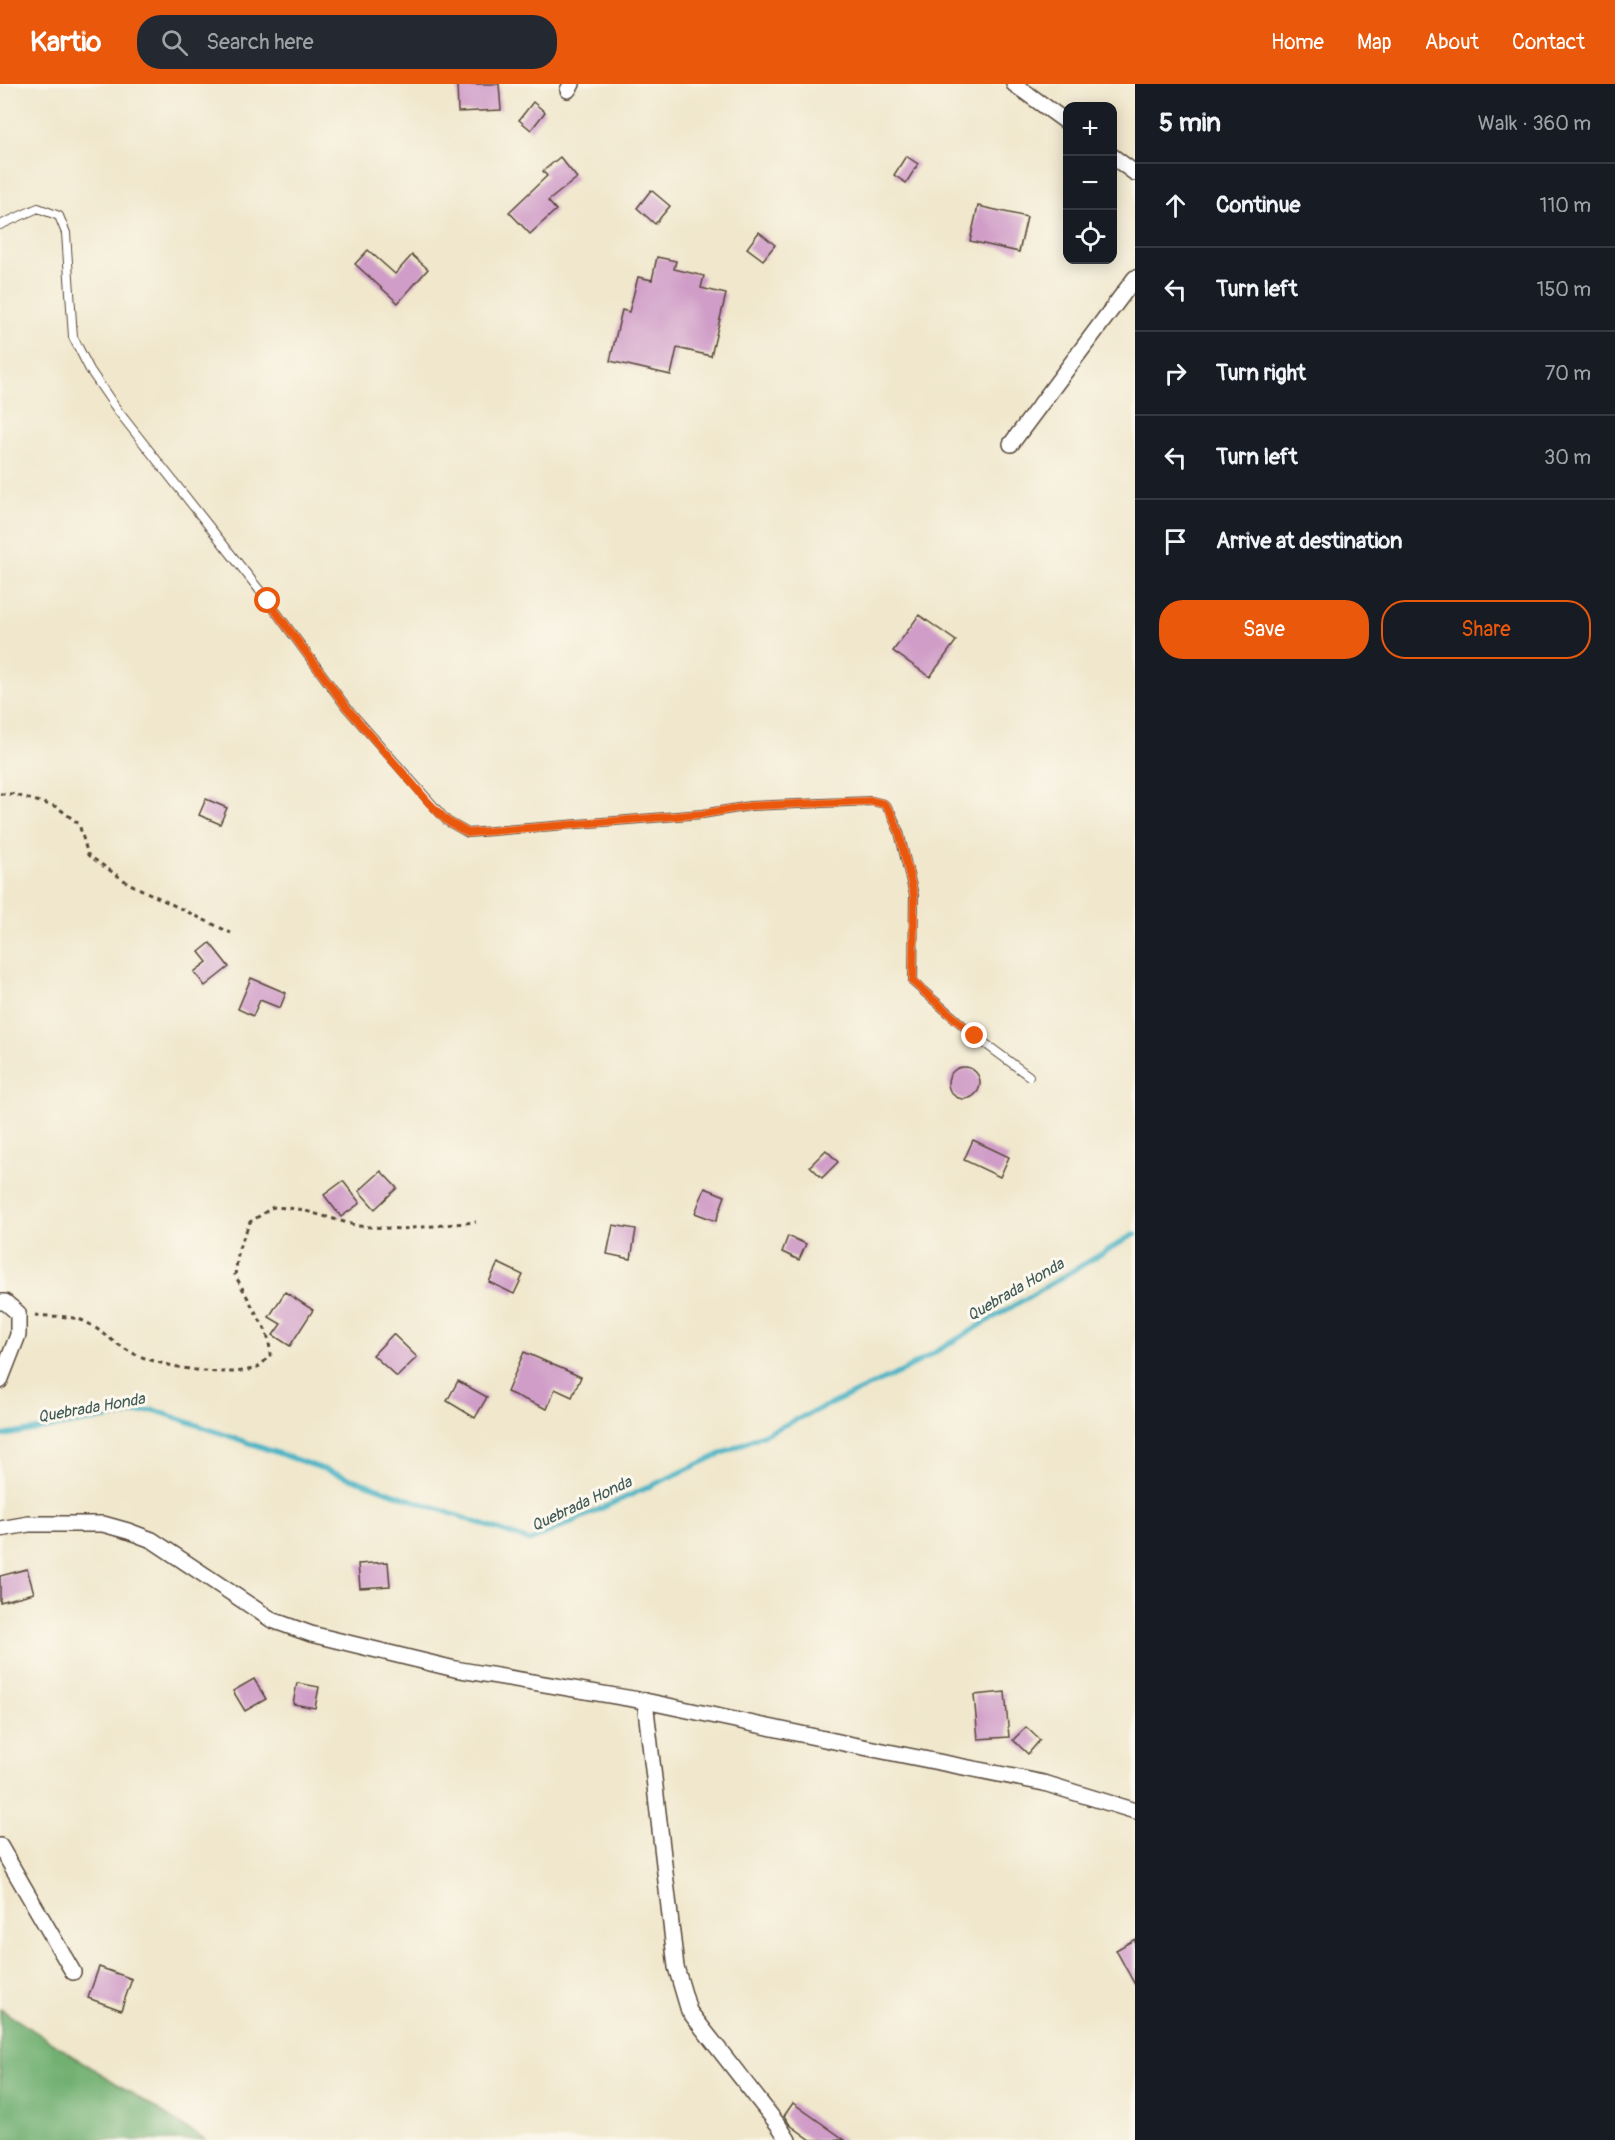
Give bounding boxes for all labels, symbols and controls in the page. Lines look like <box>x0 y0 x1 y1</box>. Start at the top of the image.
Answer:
search box <box>137 15 557 69</box>
text: Kartio <box>30 25 101 60</box>
icon: search <box>158 26 191 59</box>
text: Search here <box>206 28 314 56</box>
text: Home <box>1271 29 1324 56</box>
text: Map <box>1357 29 1392 56</box>
text: About <box>1425 29 1479 56</box>
text: Contact <box>1512 29 1585 56</box>
map controls <box>1063 102 1117 264</box>
button: + <box>1063 102 1117 156</box>
text: 5 min <box>1159 107 1221 139</box>
text: Walk · 360 m <box>1478 111 1591 136</box>
button: − <box>1063 156 1117 210</box>
icon: ahead <box>1159 189 1192 222</box>
text: Continue <box>1216 191 1300 219</box>
text: 110 m <box>1540 193 1591 218</box>
button: locate <box>1063 210 1117 264</box>
icon: left <box>1159 273 1192 306</box>
text: Turn left <box>1216 275 1298 303</box>
text: 150 m <box>1537 277 1591 302</box>
icon: right <box>1159 357 1192 390</box>
text: Turn right <box>1216 359 1306 387</box>
text: 70 m <box>1545 361 1591 386</box>
icon: left <box>1159 441 1192 474</box>
text: Turn left <box>1216 443 1298 471</box>
text: 30 m <box>1544 445 1591 470</box>
icon: arrive <box>1159 525 1192 558</box>
text: Arrive at destination <box>1216 527 1402 555</box>
route start <box>254 587 280 613</box>
button: Save <box>1159 600 1369 659</box>
button: Share <box>1381 600 1591 659</box>
route end <box>961 1022 987 1048</box>
water label: Quebrada Honda <box>964 1253 1069 1326</box>
water label: Quebrada Honda <box>36 1388 148 1427</box>
water label: Quebrada Honda <box>528 1471 636 1536</box>

